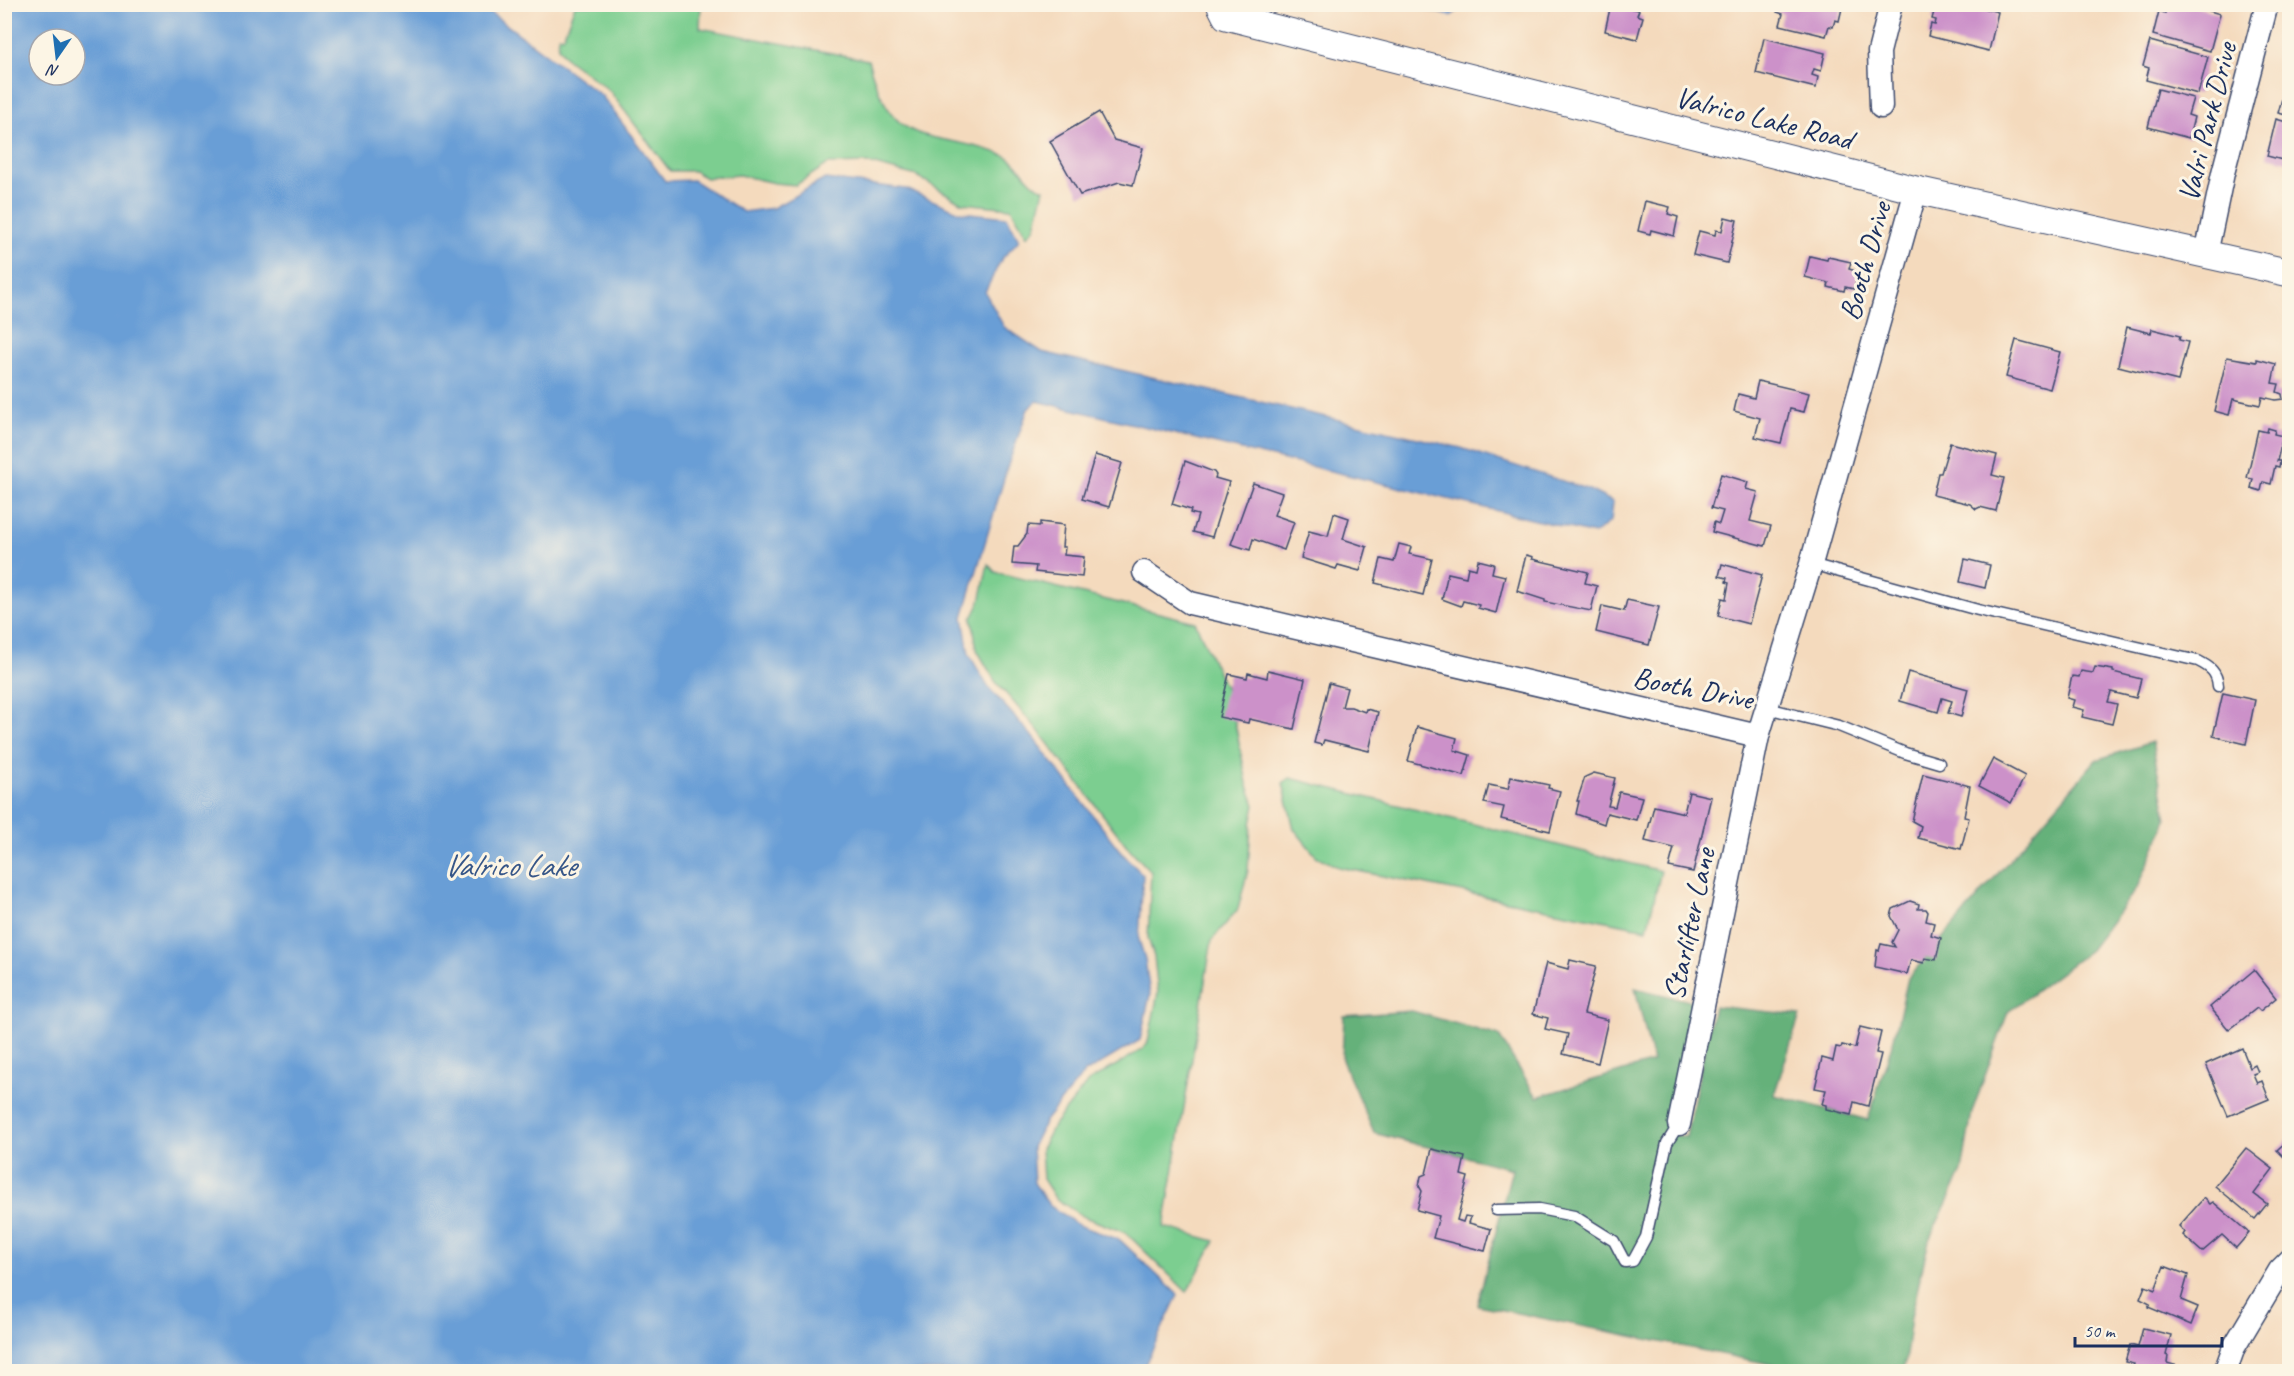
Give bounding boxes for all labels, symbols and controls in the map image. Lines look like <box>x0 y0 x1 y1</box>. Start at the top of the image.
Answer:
north arrow <box>27 27 87 87</box>
street label: Valri Park Drive <box>2169 36 2246 205</box>
text: N <box>43 59 61 81</box>
street label: Valrico Lake Road <box>1672 78 1861 159</box>
street label: Booth Drive <box>1830 195 1901 324</box>
street label: Booth Drive <box>1630 658 1758 719</box>
street label: Starlifter Lane <box>1654 842 1724 1003</box>
water label: Valrico Lake <box>443 845 579 886</box>
scale bar <box>2075 1310 2222 1348</box>
text: 50 m <box>2084 1320 2117 1342</box>

